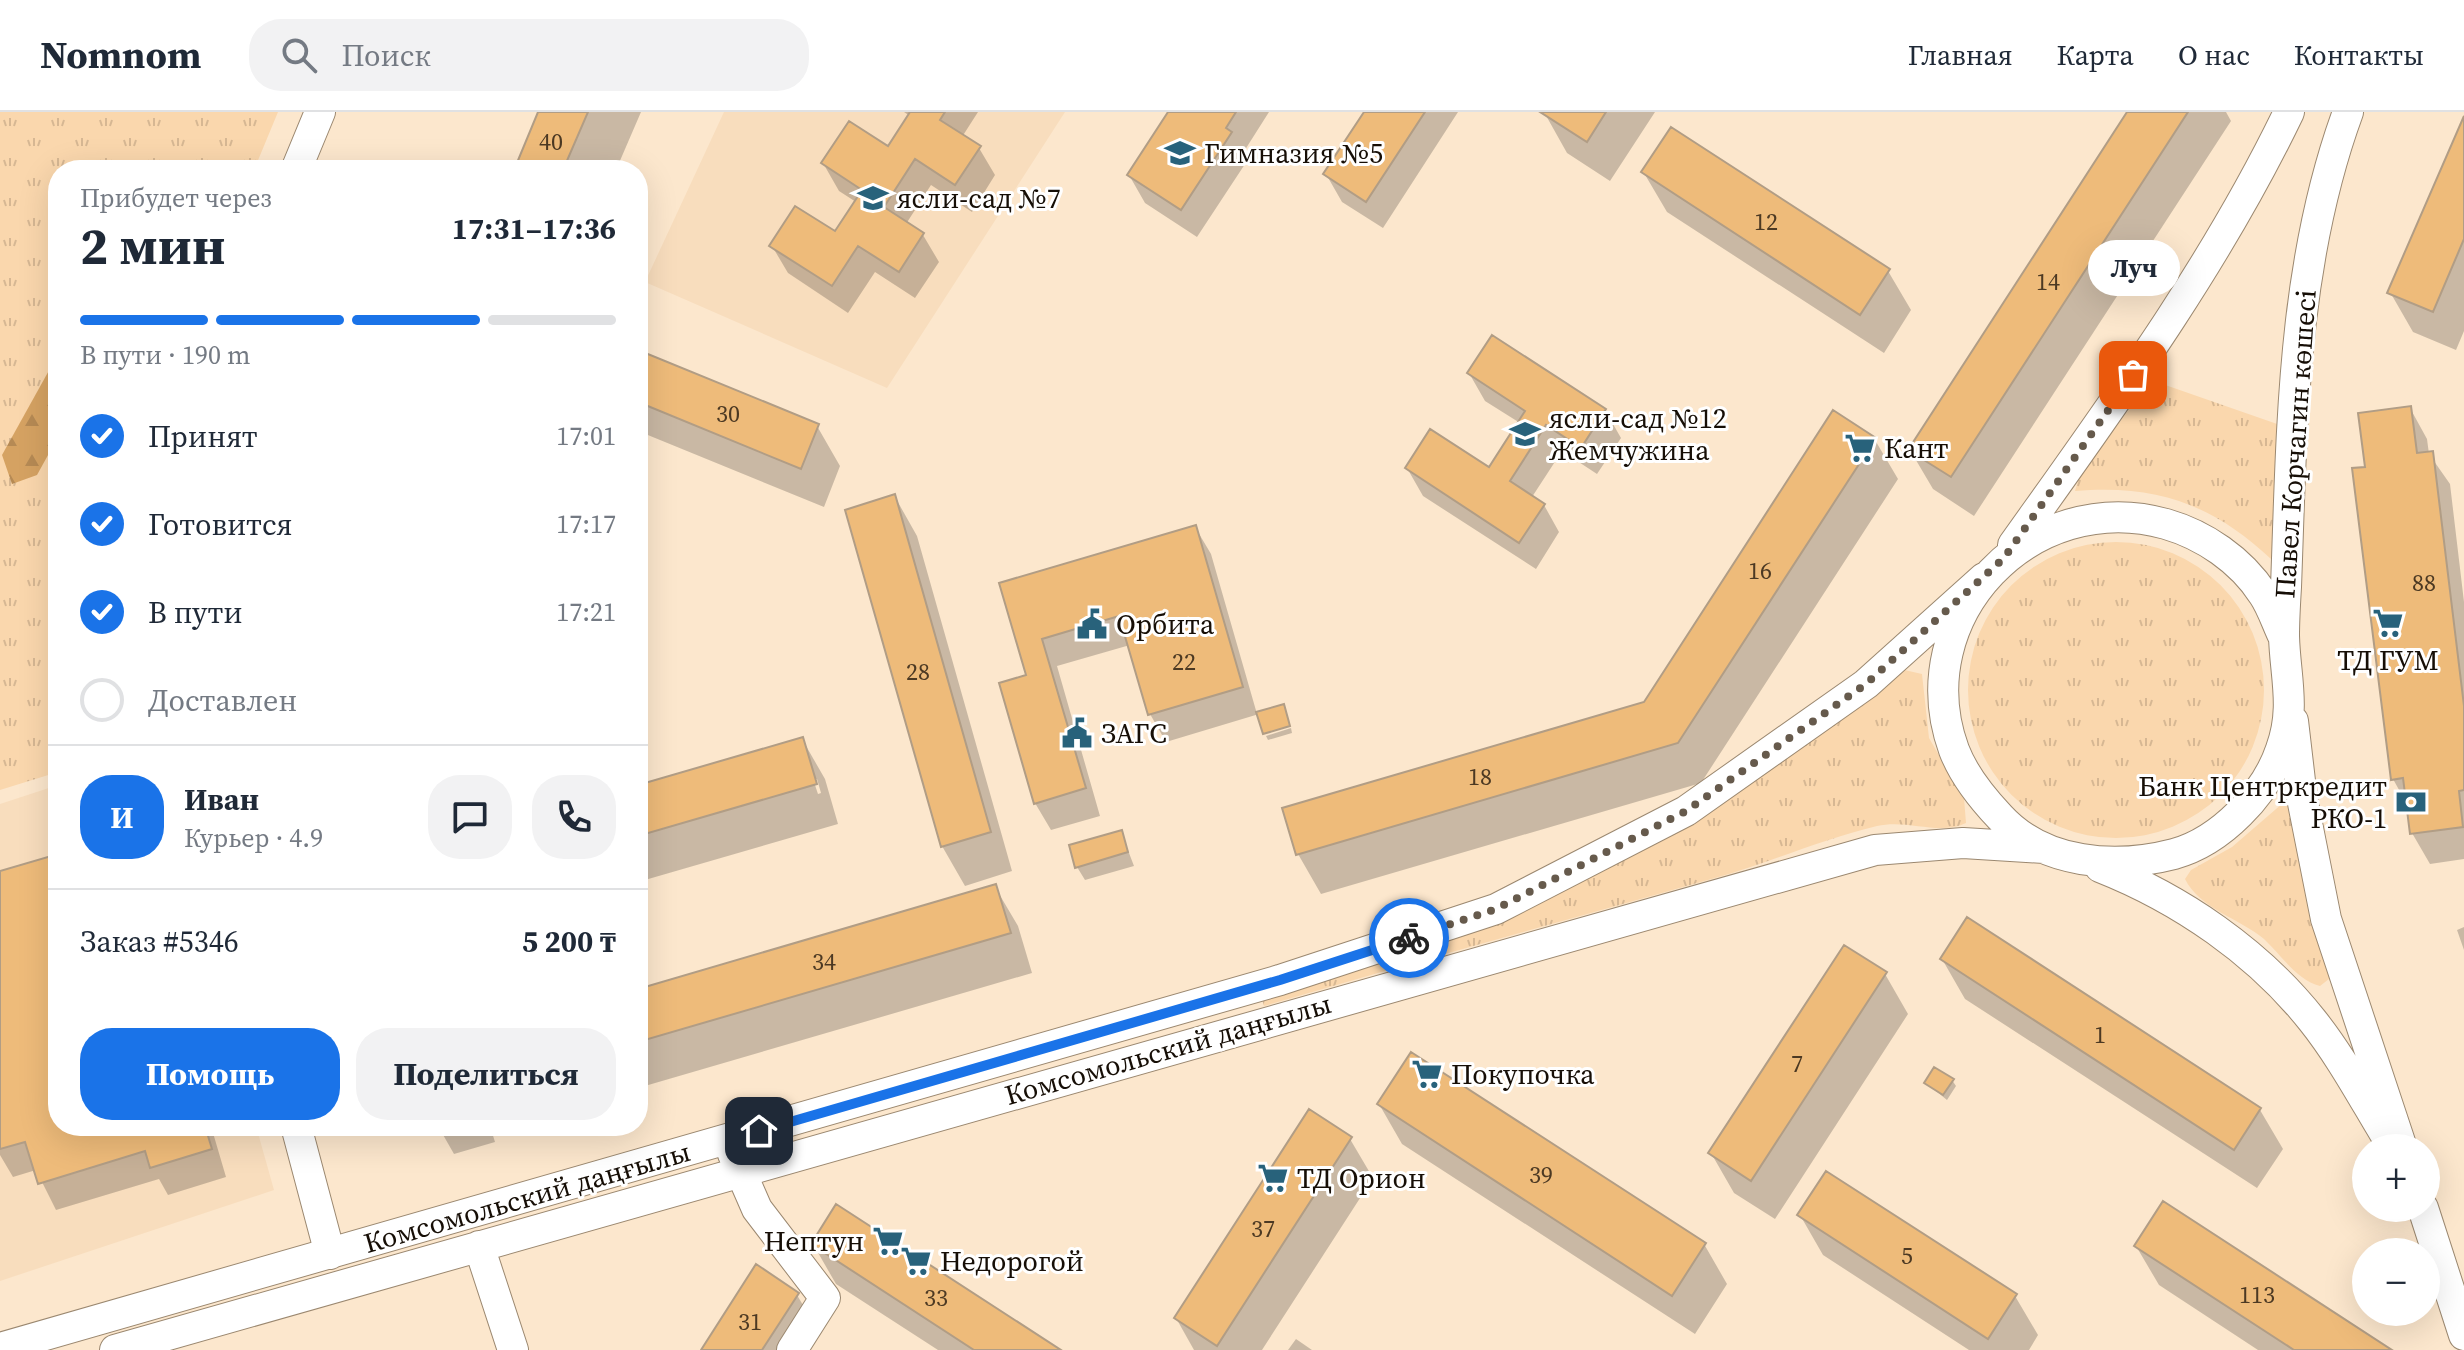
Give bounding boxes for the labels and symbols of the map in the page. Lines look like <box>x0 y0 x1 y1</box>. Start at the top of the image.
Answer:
house number: 40 <box>539 125 563 158</box>
place label: Гимназия №5 <box>1204 134 1383 172</box>
school or university icon: Гимназия №5 <box>1163 136 1197 170</box>
place label: ясли-сад №7 <box>897 179 1061 217</box>
school or university icon: ясли-сад №7 <box>856 181 890 215</box>
house number: 12 <box>1754 205 1778 238</box>
callout: Луч <box>2087 239 2179 295</box>
house number: 14 <box>2036 265 2060 298</box>
street label: Павел Корчагин көшесі <box>2265 288 2325 600</box>
pin <box>2099 341 2167 409</box>
house number: 30 <box>716 397 740 430</box>
place label: ясли-сад №12 Жемчужина <box>1549 399 1727 469</box>
school or university icon: ясли-сад №12 Жемчужина <box>1508 417 1542 451</box>
place label: Кант <box>1884 429 1949 467</box>
supermarket icon: Кант <box>1843 431 1877 465</box>
house number: 16 <box>1748 554 1772 587</box>
house number: 88 <box>2412 566 2436 599</box>
place label: Орбита <box>1116 605 1215 643</box>
supermarket icon: ТД ГУМ <box>2371 606 2405 640</box>
public building icon: Орбита <box>1075 607 1109 641</box>
place label: ТД ГУМ <box>2337 641 2439 679</box>
house number: 22 <box>1172 645 1196 678</box>
house number: 28 <box>906 655 930 688</box>
place label: ЗАГС <box>1101 714 1167 752</box>
public building icon: ЗАГС <box>1060 716 1094 750</box>
house number: 18 <box>1468 760 1492 793</box>
place label: Банк Центркредит РКО-1 <box>2138 767 2387 837</box>
bank icon: Банк Центркредит РКО-1 <box>2394 785 2428 819</box>
courier <box>1369 898 1449 978</box>
house number: 34 <box>812 945 836 978</box>
street label: Комсомольский даңғылы <box>1000 984 1336 1114</box>
house number: 1 <box>2094 1018 2106 1051</box>
house number: 7 <box>1791 1047 1803 1080</box>
place label: Покупочка <box>1451 1055 1595 1093</box>
supermarket icon: Покупочка <box>1410 1057 1444 1091</box>
pin <box>725 1097 793 1165</box>
street label: Комсомольский даңғылы <box>359 1132 695 1262</box>
house number: 39 <box>1529 1158 1553 1191</box>
place label: ТД Орион <box>1297 1159 1426 1197</box>
supermarket icon: ТД Орион <box>1256 1161 1290 1195</box>
house number: 37 <box>1251 1212 1275 1245</box>
place label: Нептун <box>764 1222 864 1260</box>
supermarket icon: Нептун <box>871 1224 905 1258</box>
house number: 5 <box>1901 1239 1913 1272</box>
place label: Недорогой <box>940 1242 1084 1280</box>
supermarket icon: Недорогой <box>899 1244 933 1278</box>
house number: 113 <box>2239 1278 2275 1311</box>
house number: 33 <box>924 1281 948 1314</box>
house number: 31 <box>738 1305 762 1338</box>

